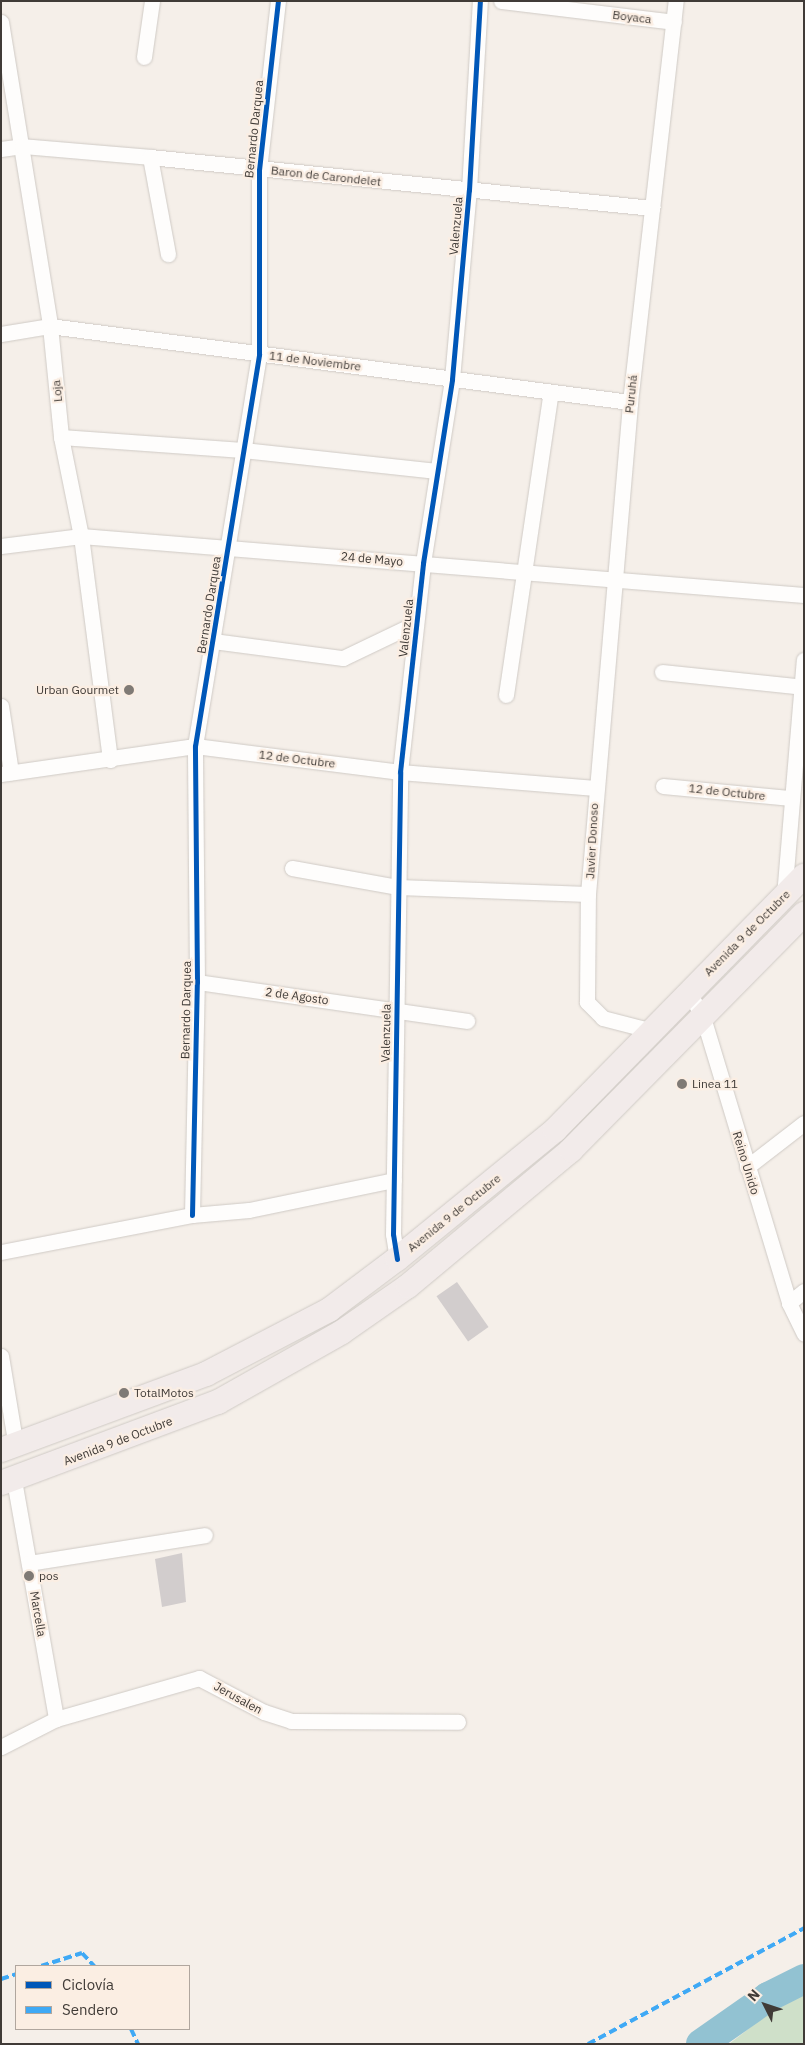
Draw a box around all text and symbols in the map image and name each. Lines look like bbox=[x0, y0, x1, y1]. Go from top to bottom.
street label: Boyaca bbox=[612, 7, 652, 27]
street label: Bernardo Darquea bbox=[242, 79, 266, 179]
street label: Baron de Carondelet bbox=[270, 163, 382, 189]
street label: Valenzuela bbox=[446, 196, 466, 256]
street label: 11 de Noviembre bbox=[268, 348, 362, 374]
street label: Puruhá bbox=[622, 374, 640, 414]
street label: Loja bbox=[49, 379, 65, 403]
street label: 24 de Mayo bbox=[340, 549, 404, 569]
street label: Bernardo Darquea bbox=[194, 555, 224, 655]
street label: Valenzuela bbox=[396, 598, 416, 658]
place label: Urban Gourmet bbox=[36, 683, 119, 697]
marker: Urban Gourmet bbox=[123, 684, 135, 696]
street label: 12 de Octubre bbox=[258, 747, 336, 771]
street label: 12 de Octubre bbox=[688, 781, 766, 803]
street label: Javier Donoso bbox=[583, 803, 601, 879]
street label: Avenida 9 de Octubre bbox=[701, 887, 793, 979]
street label: Bernardo Darquea bbox=[178, 961, 194, 1059]
street label: 2 de Agosto bbox=[264, 984, 330, 1008]
street label: Valenzuela bbox=[378, 1004, 394, 1062]
place label: Linea 11 bbox=[692, 1077, 738, 1091]
marker: Linea 11 bbox=[676, 1078, 688, 1090]
street label: Reino Unido bbox=[730, 1130, 762, 1196]
street label: Avenida 9 de Octubre bbox=[405, 1171, 503, 1255]
place label: TotalMotos bbox=[134, 1386, 194, 1400]
marker: TotalMotos bbox=[118, 1387, 130, 1399]
street label: Avenida 9 de Octubre bbox=[61, 1414, 175, 1468]
place label: pos bbox=[39, 1569, 59, 1583]
marker: pos bbox=[23, 1570, 35, 1582]
street label: Marcella bbox=[27, 1590, 49, 1638]
street label: Jerusalen bbox=[211, 1679, 265, 1717]
legend bbox=[15, 1965, 190, 2030]
text: Ciclovía bbox=[62, 1975, 114, 1994]
north arrow bbox=[740, 1980, 790, 2030]
text: N bbox=[744, 1985, 764, 2005]
text: Sendero bbox=[62, 2000, 118, 2019]

